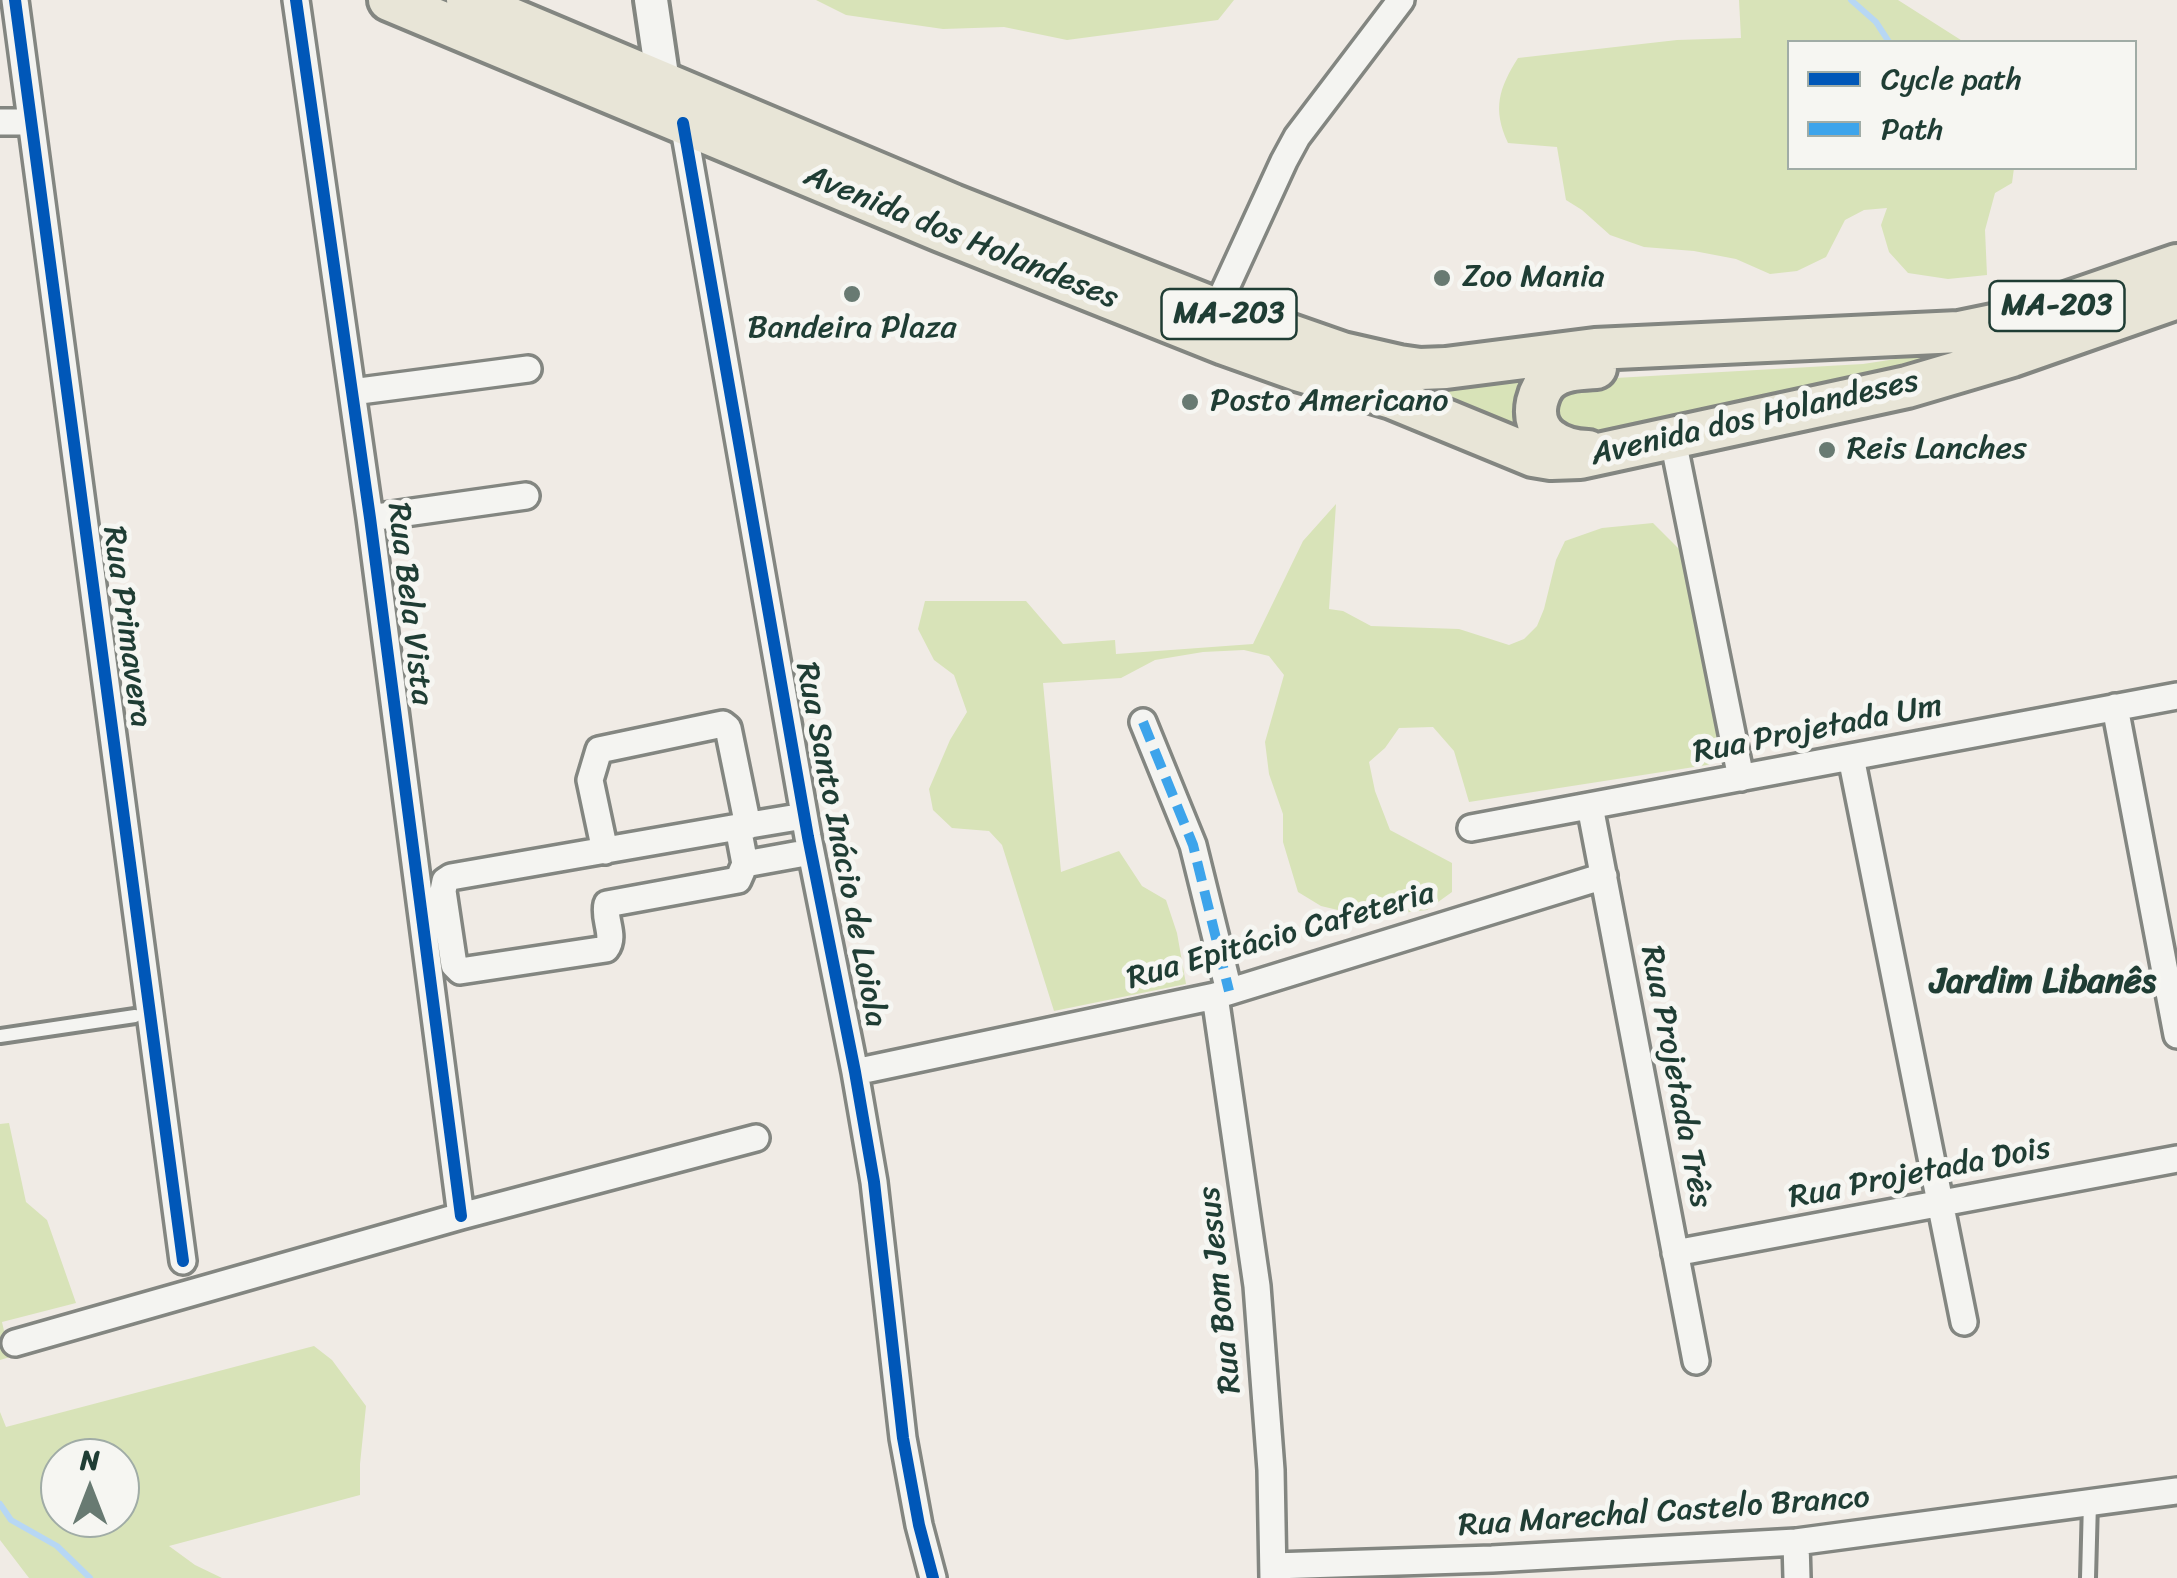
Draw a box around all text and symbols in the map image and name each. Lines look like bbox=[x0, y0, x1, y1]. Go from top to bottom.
legend bbox=[1787, 40, 2137, 170]
text: Cycle path bbox=[1881, 52, 2022, 106]
text: Path bbox=[1881, 102, 1943, 156]
street label: Avenida dos Holandeses bbox=[798, 157, 1124, 319]
place label: Zoo Mania bbox=[1462, 259, 1605, 297]
marker: Zoo Mania bbox=[1431, 267, 1453, 289]
road number: MA-203 bbox=[1990, 281, 2124, 331]
marker: Bandeira Plaza bbox=[841, 283, 863, 305]
road number: MA-203 bbox=[1162, 289, 1296, 339]
place label: Bandeira Plaza bbox=[747, 310, 957, 348]
street label: Avenida dos Holandeses bbox=[1587, 363, 1923, 475]
place label: Posto Americano bbox=[1210, 383, 1448, 421]
marker: Posto Americano bbox=[1179, 391, 1201, 413]
place label: Reis Lanches bbox=[1847, 431, 2027, 469]
marker: Reis Lanches bbox=[1816, 439, 1838, 461]
street label: Rua Bela Vista bbox=[378, 501, 440, 707]
street label: Rua Primavera bbox=[93, 524, 159, 730]
street label: Rua Santo Inácio de Loiola bbox=[786, 659, 894, 1031]
street label: Rua Projetada Um bbox=[1690, 687, 1946, 773]
street label: Rua Epitácio Cafeteria bbox=[1123, 875, 1439, 999]
street label: Rua Projetada Três bbox=[1631, 943, 1719, 1211]
district label: Jardim Libanês bbox=[1930, 962, 2156, 1004]
street label: Rua Projetada Dois bbox=[1786, 1130, 2054, 1218]
street label: Rua Bom Jesus bbox=[1191, 1184, 1251, 1396]
text: N bbox=[80, 1435, 100, 1484]
north arrow bbox=[40, 1438, 140, 1538]
street label: Rua Marechal Castelo Branco bbox=[1457, 1479, 1871, 1547]

